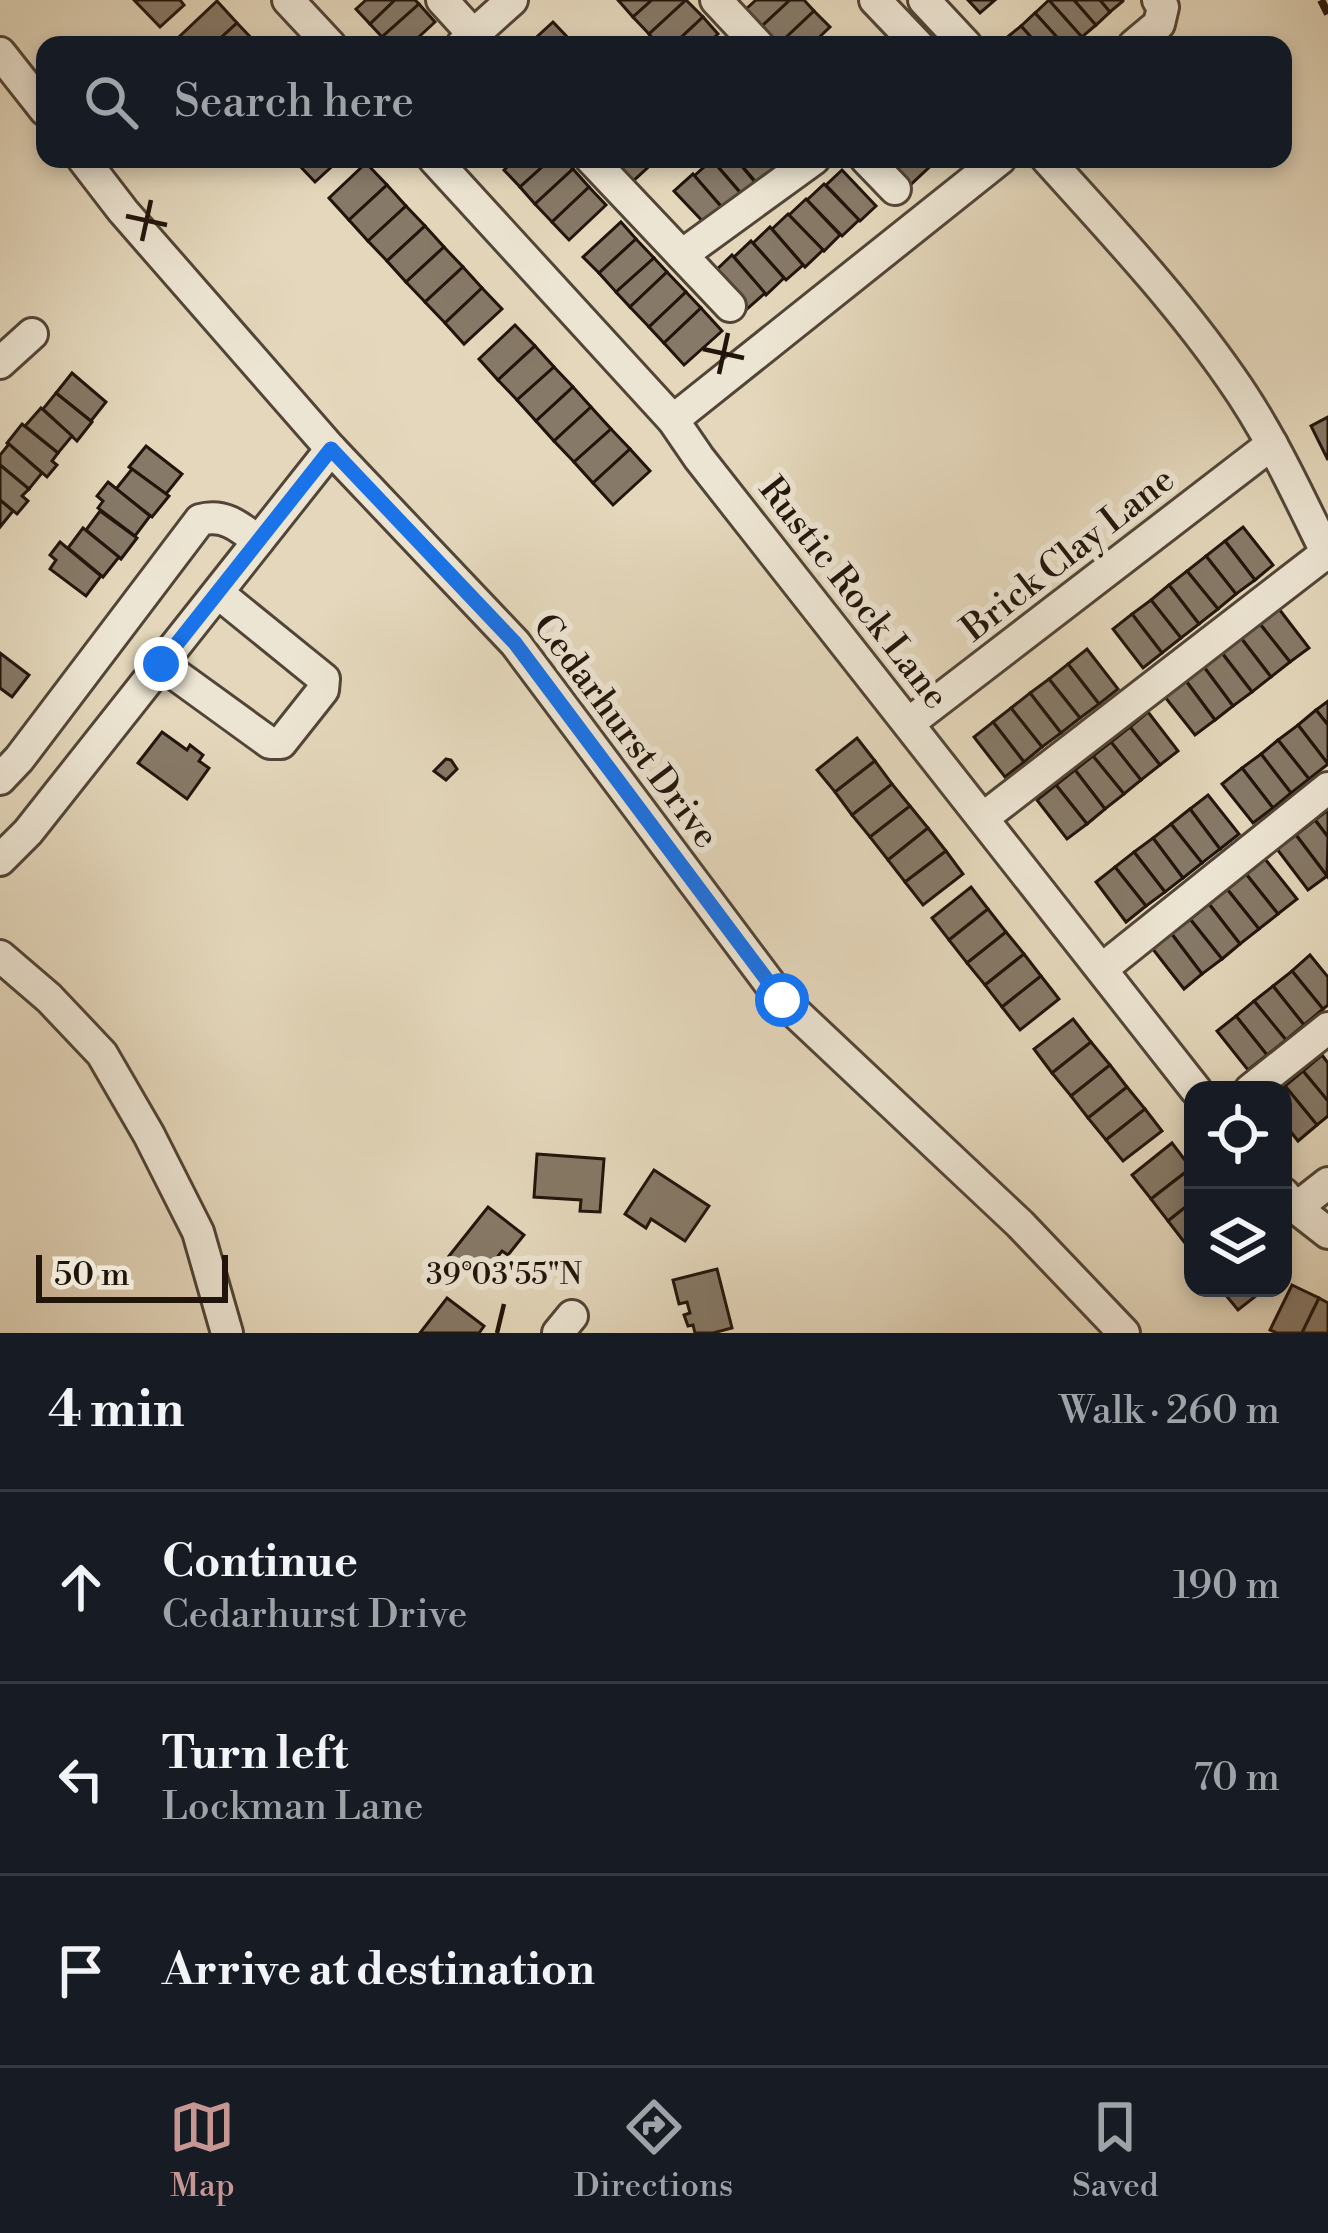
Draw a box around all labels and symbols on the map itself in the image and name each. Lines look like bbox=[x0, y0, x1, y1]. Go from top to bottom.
street label: Brick Clay Lane bbox=[952, 458, 1184, 653]
street label: Rustic Rock Lane bbox=[748, 468, 958, 719]
street label: Cedarhurst Drive bbox=[522, 605, 728, 858]
route end bbox=[134, 637, 188, 691]
route start bbox=[755, 973, 809, 1027]
scale bar bbox=[36, 1249, 228, 1302]
text: 39°03'55"N bbox=[426, 1256, 582, 1294]

